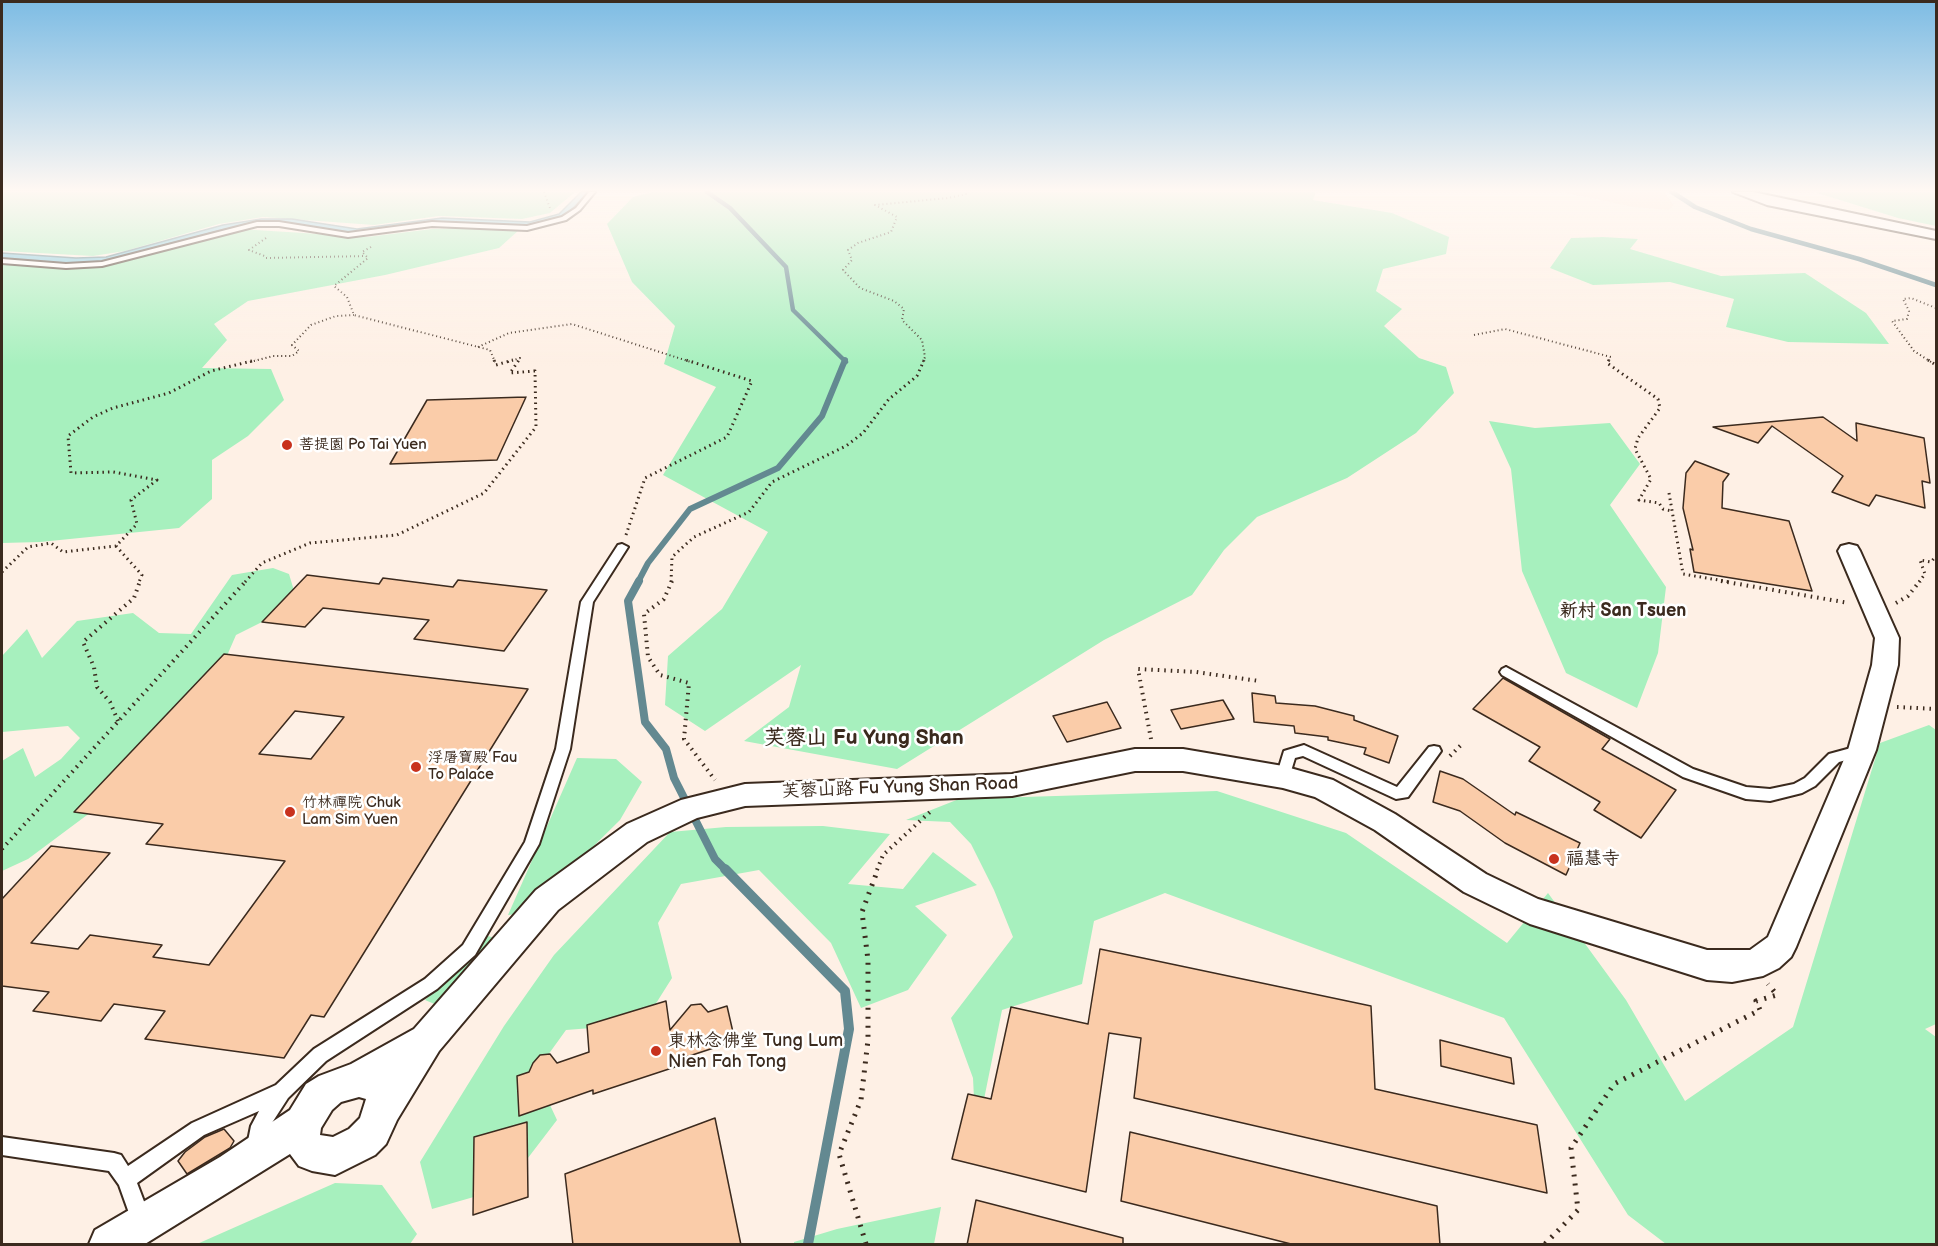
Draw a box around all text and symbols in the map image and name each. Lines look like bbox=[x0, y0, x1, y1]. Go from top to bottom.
place label: 菩提園 Po Tai Yuen bbox=[299, 436, 427, 454]
marker: 菩提園 Po Tai Yuen bbox=[280, 438, 294, 452]
district label: 新村 San Tsuen bbox=[1560, 600, 1686, 622]
district label: 芙蓉山 Fu Yung Shan bbox=[764, 726, 964, 752]
place label: 浮屠寶殿 Fau To Palace bbox=[428, 749, 517, 784]
marker: 浮屠寶殿 Fau To Palace bbox=[409, 760, 423, 774]
street label: 芙蓉山路 Fu Yung Shan Road bbox=[781, 773, 1019, 803]
place label: 竹林禪院 Chuk Lam Sim Yuen bbox=[302, 794, 401, 829]
marker: 竹林禪院 Chuk Lam Sim Yuen bbox=[283, 805, 297, 819]
place label: 福慧寺 bbox=[1566, 848, 1620, 870]
marker: 福慧寺 bbox=[1547, 852, 1561, 866]
place label: 東林念佛堂 Tung Lum Nien Fah Tong bbox=[668, 1030, 843, 1072]
marker: 東林念佛堂 Tung Lum Nien Fah Tong bbox=[649, 1044, 663, 1058]

